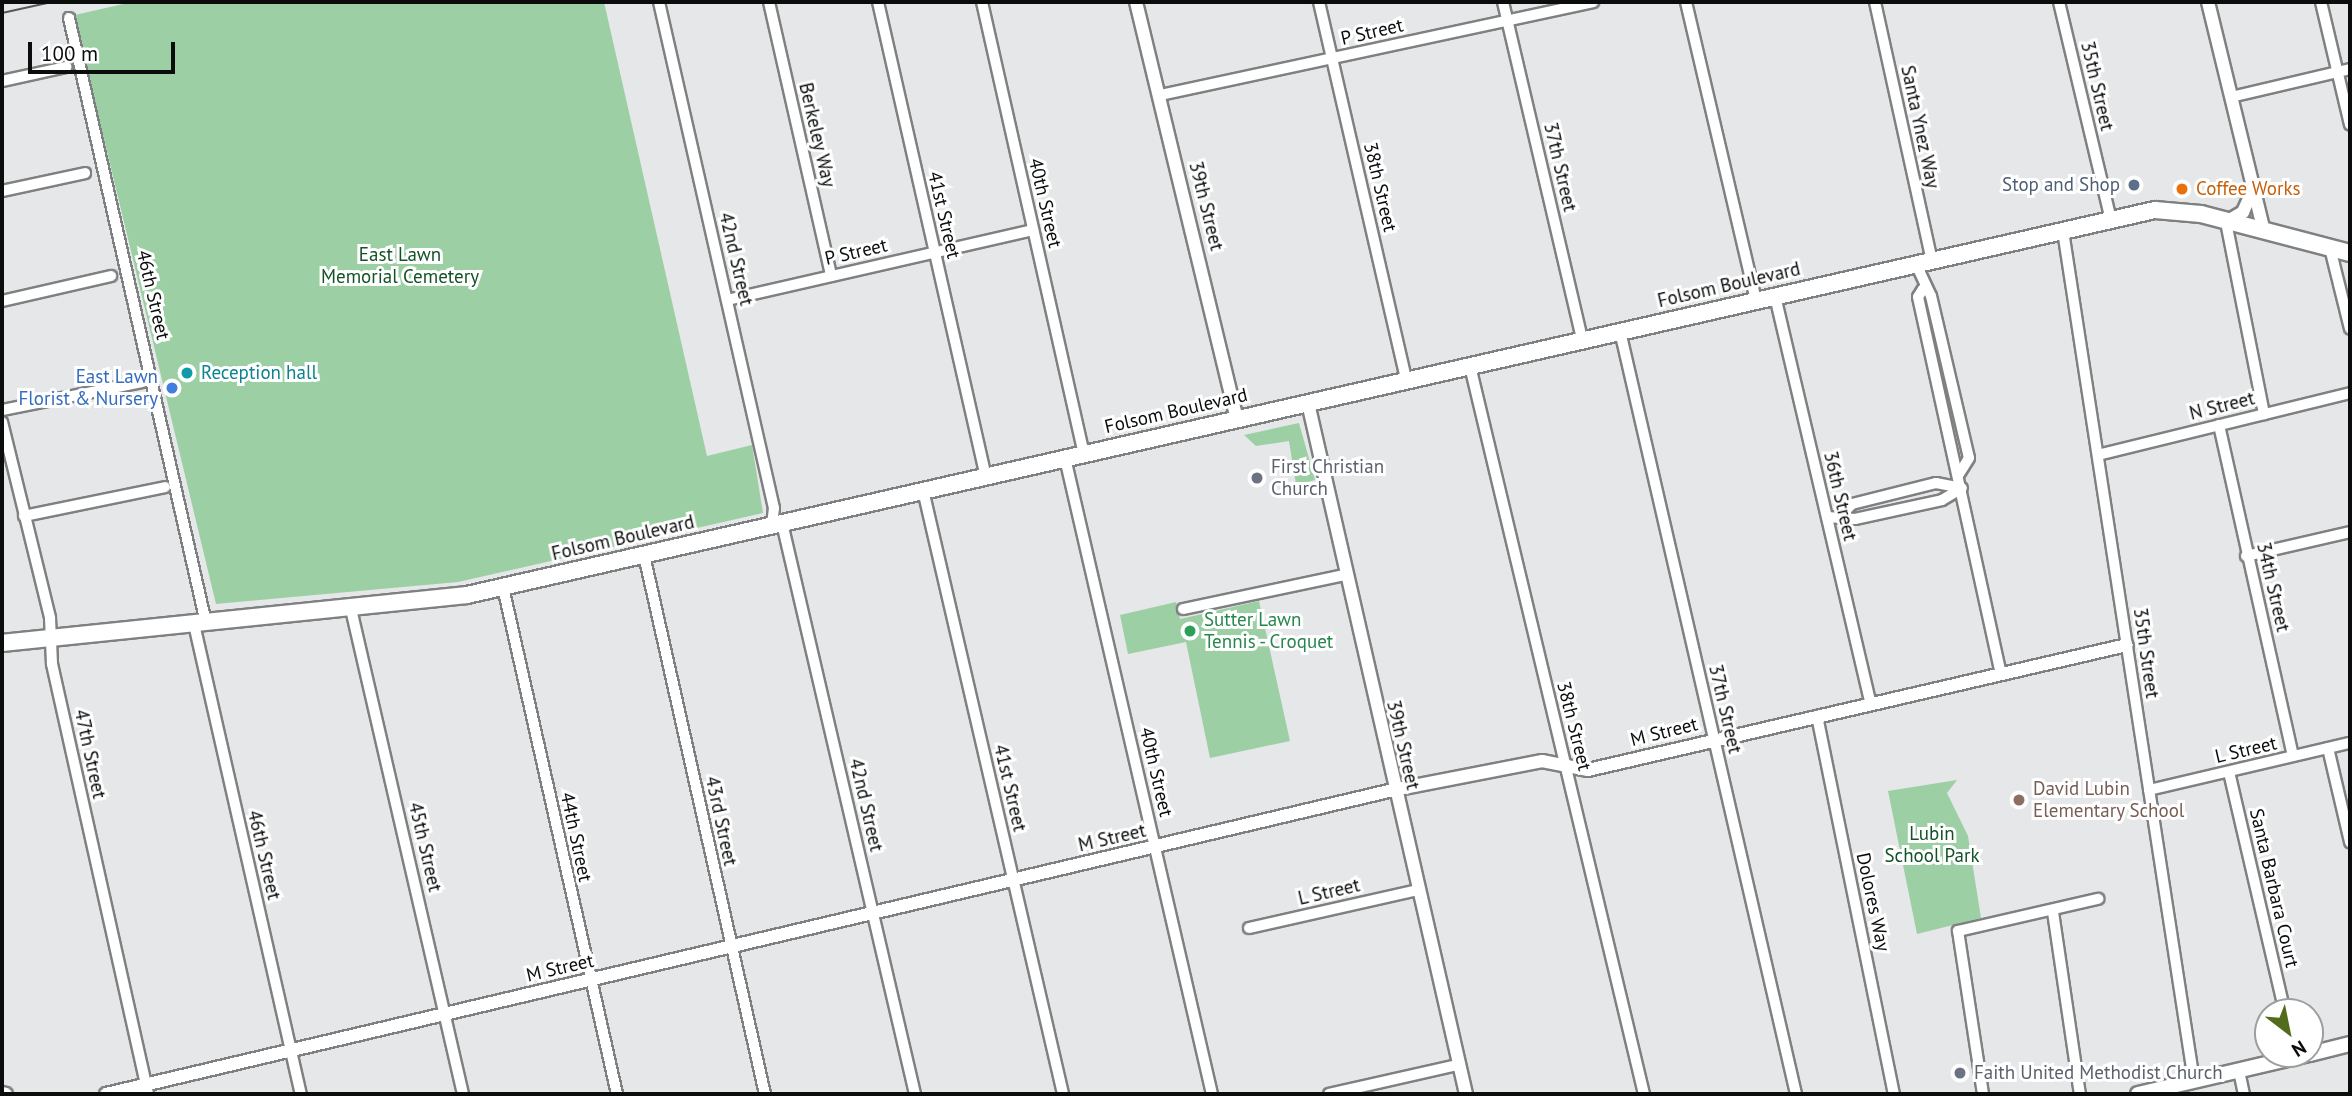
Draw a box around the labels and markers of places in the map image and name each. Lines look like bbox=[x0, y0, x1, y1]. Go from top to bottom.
place label: Stop and Shop bbox=[2002, 174, 2120, 196]
marker: Stop and Shop bbox=[2126, 177, 2142, 193]
place label: Coffee Works bbox=[2196, 178, 2301, 200]
marker: Coffee Works bbox=[2174, 181, 2190, 197]
place label: Reception hall bbox=[201, 362, 317, 384]
marker: Reception hall bbox=[179, 365, 195, 381]
place label: East Lawn Florist & Nursery bbox=[18, 366, 158, 410]
marker: East Lawn Florist & Nursery bbox=[164, 380, 180, 396]
place label: First Christian Church bbox=[1271, 456, 1384, 500]
marker: First Christian Church bbox=[1249, 470, 1265, 486]
place label: Sutter Lawn Tennis - Croquet bbox=[1204, 609, 1336, 653]
marker: Sutter Lawn Tennis - Croquet bbox=[1182, 623, 1198, 639]
place label: David Lubin Elementary School bbox=[2033, 778, 2185, 822]
marker: David Lubin Elementary School bbox=[2011, 792, 2027, 808]
place label: Faith United Methodist Church bbox=[1974, 1062, 2223, 1084]
marker: Faith United Methodist Church bbox=[1952, 1065, 1968, 1081]

